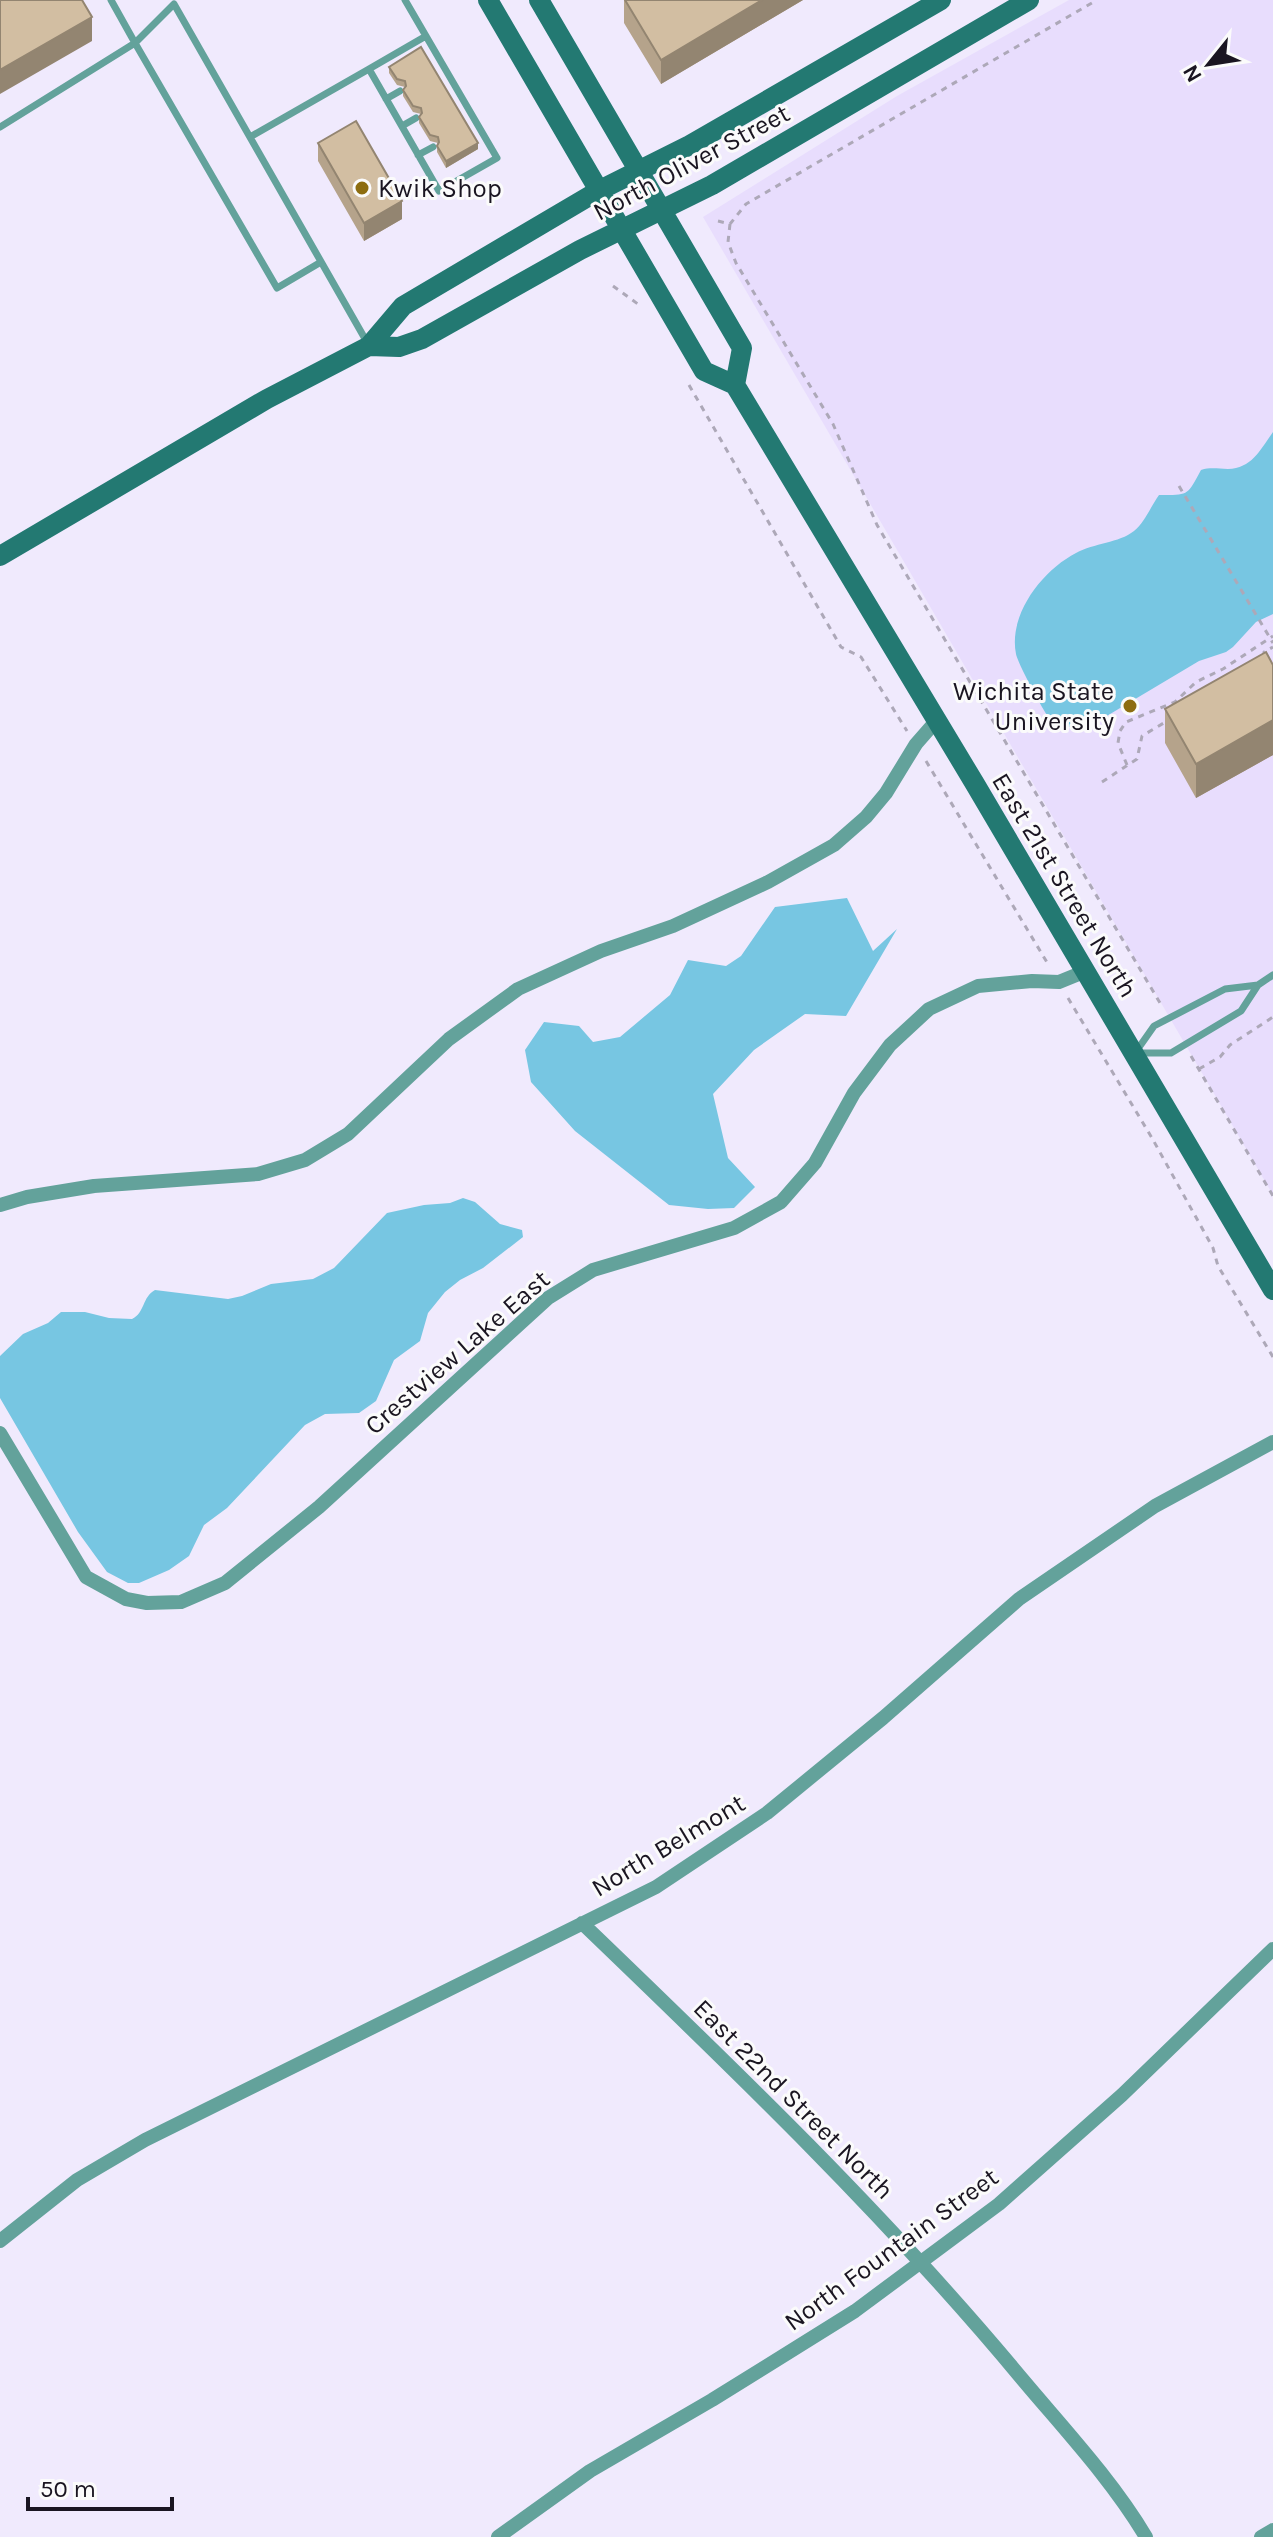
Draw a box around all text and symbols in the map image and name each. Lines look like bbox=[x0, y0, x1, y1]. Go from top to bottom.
north arrow bbox=[1169, 24, 1249, 104]
text: N bbox=[1177, 60, 1208, 87]
street label: North Oliver Street bbox=[588, 97, 795, 227]
place label: Kwik Shop bbox=[378, 173, 502, 204]
marker: Kwik Shop bbox=[353, 179, 371, 197]
place label: Wichita State University bbox=[953, 676, 1114, 737]
marker: Wichita State University bbox=[1121, 697, 1139, 715]
street label: East 21st Street North bbox=[985, 767, 1144, 1003]
street label: Crestview Lake East bbox=[359, 1264, 556, 1441]
street label: North Belmont bbox=[586, 1787, 751, 1903]
street label: East 22nd Street North bbox=[687, 1993, 900, 2206]
street label: North Fountain Street bbox=[778, 2161, 1004, 2337]
scale bar bbox=[28, 2461, 172, 2511]
text: 50 m bbox=[40, 2475, 96, 2503]

